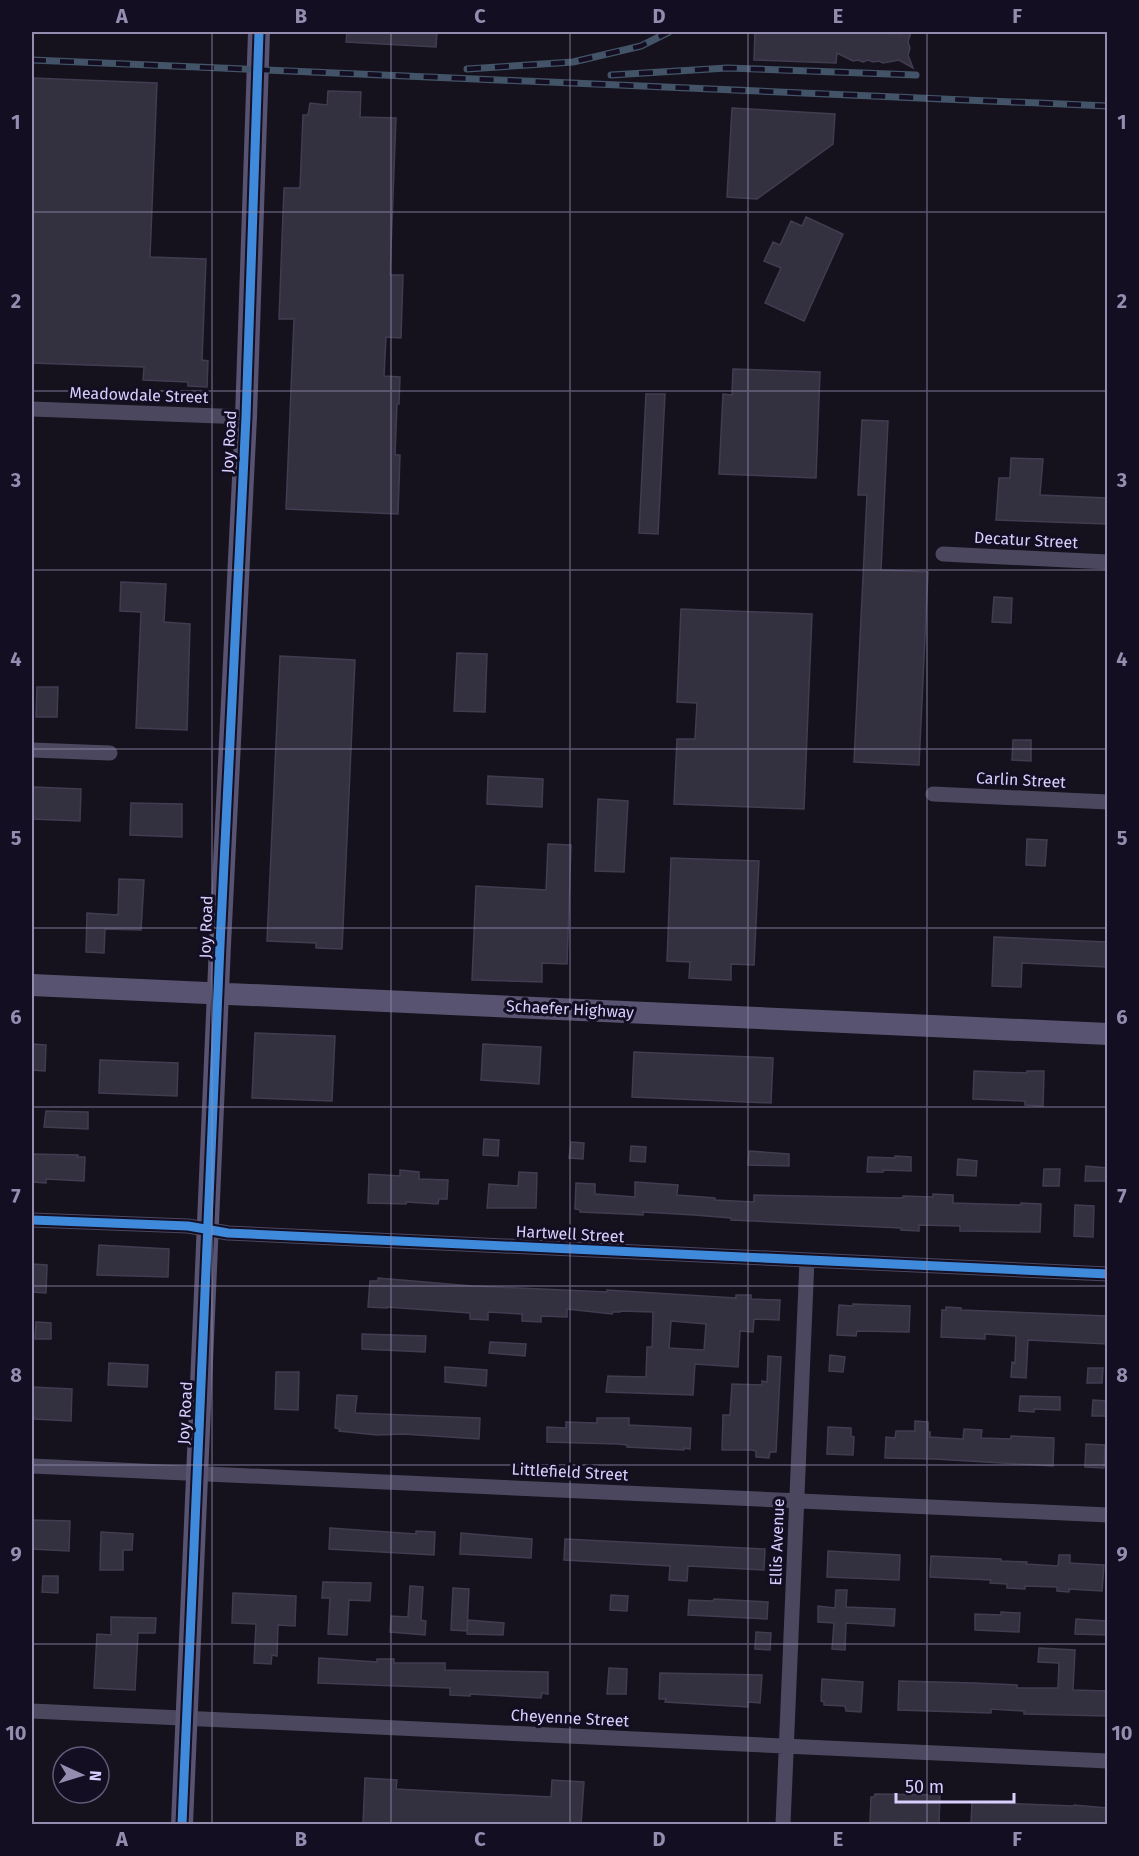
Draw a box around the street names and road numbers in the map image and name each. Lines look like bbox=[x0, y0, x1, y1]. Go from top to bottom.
street label: Meadowdale Street bbox=[69, 383, 209, 407]
street label: Joy Road bbox=[218, 410, 240, 474]
street label: Decatur Street bbox=[974, 528, 1079, 552]
street label: Carlin Street bbox=[976, 768, 1067, 792]
street label: Joy Road bbox=[195, 895, 217, 959]
street label: Schaefer Highway bbox=[505, 996, 635, 1022]
street label: Hartwell Street bbox=[515, 1222, 625, 1246]
street label: Joy Road bbox=[174, 1381, 196, 1445]
street label: Littlefield Street bbox=[511, 1459, 629, 1485]
street label: Ellis Avenue bbox=[766, 1498, 788, 1586]
street label: Cheyenne Street bbox=[510, 1705, 630, 1731]

